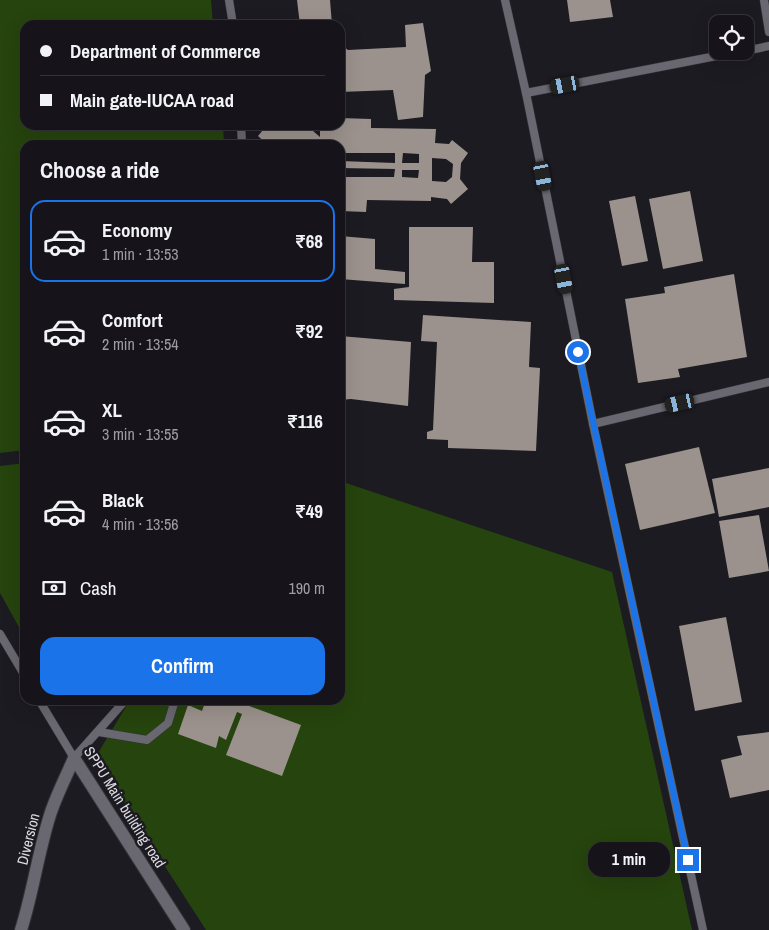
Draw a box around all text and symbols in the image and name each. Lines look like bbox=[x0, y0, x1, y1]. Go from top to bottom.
map controls bbox=[709, 15, 754, 60]
button: locate bbox=[709, 15, 754, 60]
text: Department of Commerce bbox=[70, 38, 260, 64]
car bbox=[548, 75, 581, 95]
text: Main gate-IUCAA road bbox=[70, 87, 234, 113]
text: Choose a ride bbox=[40, 155, 159, 185]
car bbox=[532, 160, 553, 192]
text: Economy bbox=[102, 217, 172, 243]
icon: car bbox=[42, 219, 87, 264]
text: ₹68 bbox=[295, 228, 323, 254]
text: 1 min · 13:53 bbox=[102, 243, 179, 265]
car bbox=[553, 263, 574, 295]
text: Comfort bbox=[102, 307, 163, 333]
icon: car bbox=[42, 309, 87, 354]
text: ₹92 bbox=[295, 318, 323, 344]
text: 2 min · 13:54 bbox=[102, 333, 179, 355]
route start bbox=[567, 341, 589, 363]
car bbox=[663, 392, 696, 414]
text: XL bbox=[102, 397, 122, 423]
icon: car bbox=[42, 399, 87, 444]
text: ₹116 bbox=[287, 408, 323, 434]
text: 3 min · 13:55 bbox=[102, 423, 179, 445]
text: Black bbox=[102, 487, 144, 513]
icon: car bbox=[42, 489, 87, 534]
text: ₹49 bbox=[295, 498, 323, 524]
text: 4 min · 13:56 bbox=[102, 513, 179, 535]
icon: cash bbox=[40, 574, 68, 602]
text: Cash bbox=[80, 575, 116, 601]
text: 190 m bbox=[289, 577, 325, 599]
button: Confirm bbox=[40, 637, 325, 695]
street label: SPPU Main building road bbox=[79, 742, 171, 872]
street label: Diversion bbox=[11, 811, 45, 867]
callout: 1 min bbox=[588, 842, 670, 878]
text: 1 min bbox=[612, 848, 646, 870]
route end bbox=[677, 849, 699, 871]

